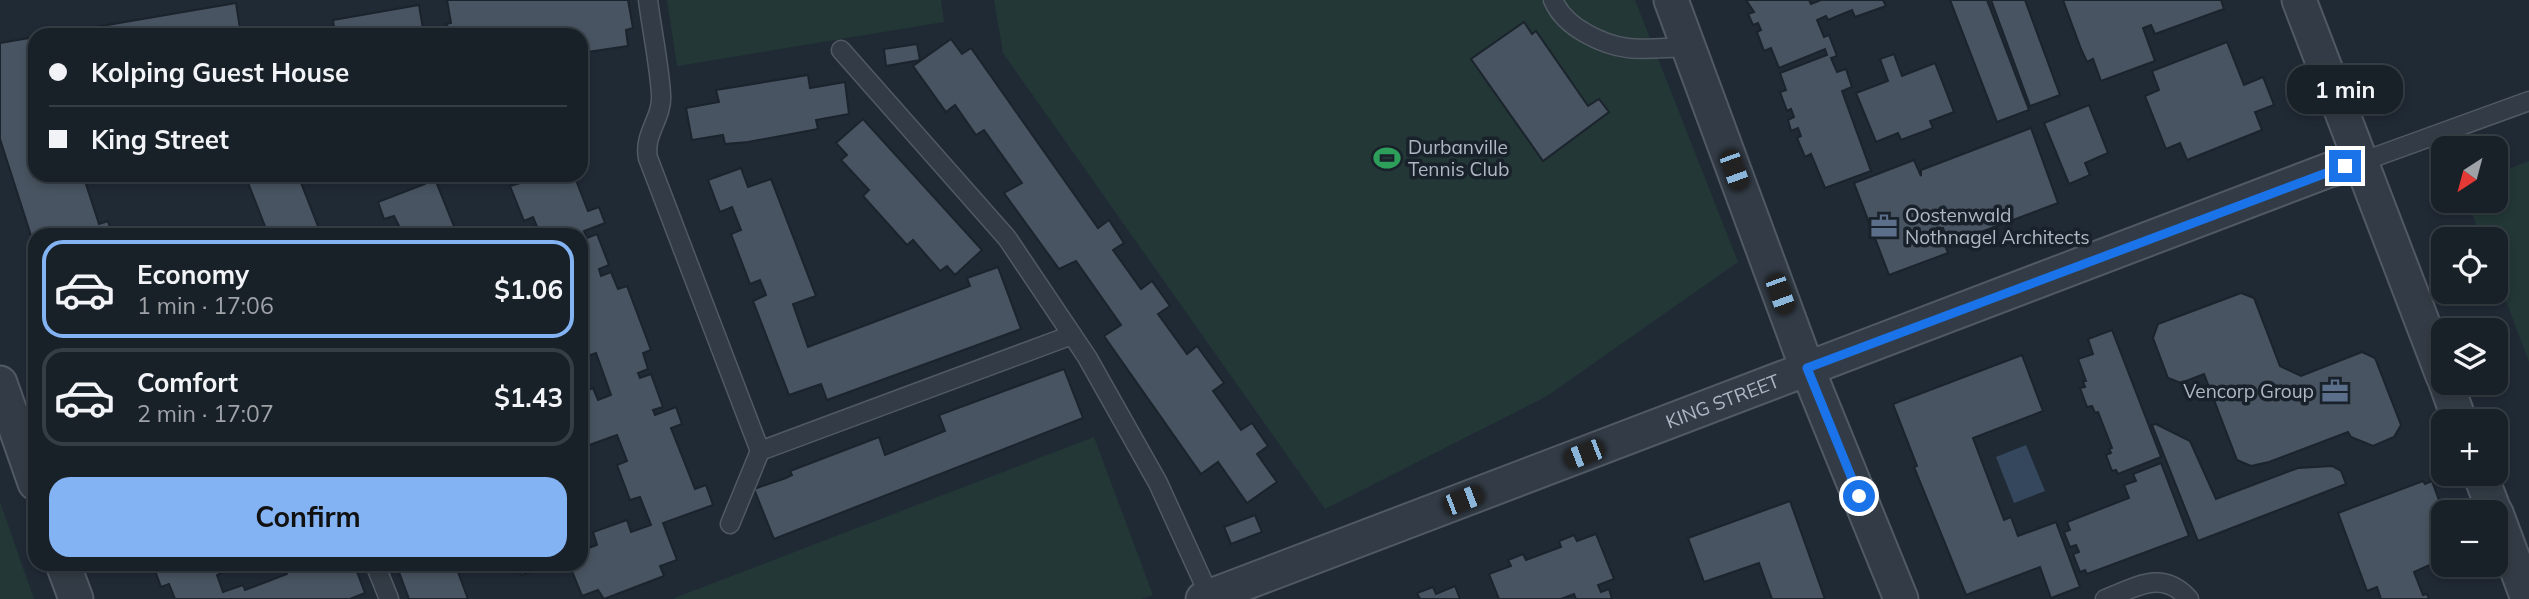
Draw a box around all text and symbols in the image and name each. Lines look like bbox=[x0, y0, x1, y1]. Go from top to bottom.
text: Kolping Guest House bbox=[91, 56, 349, 89]
callout: 1 min bbox=[2287, 64, 2403, 114]
text: 1 min bbox=[2315, 75, 2375, 104]
text: King Street bbox=[91, 123, 229, 156]
place label: Durbanville Tennis Club bbox=[1408, 135, 1509, 181]
north arrow bbox=[2431, 136, 2508, 214]
map controls bbox=[2431, 136, 2508, 577]
sports icon: Durbanville Tennis Club bbox=[1372, 143, 1402, 173]
car bbox=[1717, 147, 1752, 193]
route end bbox=[2329, 150, 2361, 182]
place label: Oostenwald Nothnagel Architects bbox=[1905, 203, 2090, 249]
office icon: Oostenwald Nothnagel Architects bbox=[1869, 211, 1899, 241]
button: locate bbox=[2431, 227, 2508, 304]
icon: car bbox=[53, 258, 116, 321]
text: Economy bbox=[137, 258, 249, 291]
car bbox=[1763, 271, 1798, 317]
text: $1.06 bbox=[494, 273, 563, 306]
text: 1 min · 17:06 bbox=[137, 291, 274, 320]
button: layers bbox=[2431, 318, 2508, 395]
icon: car bbox=[53, 366, 116, 429]
text: Comfort bbox=[137, 366, 238, 399]
street label: KING STREET bbox=[1662, 368, 1783, 434]
office icon: Vencorp Group bbox=[2320, 376, 2350, 406]
place label: Vencorp Group bbox=[2183, 379, 2314, 403]
text: $1.43 bbox=[494, 381, 563, 414]
text: 2 min · 17:07 bbox=[137, 399, 274, 428]
button: + bbox=[2431, 409, 2508, 486]
car bbox=[1561, 437, 1608, 471]
button: Confirm bbox=[49, 477, 567, 557]
route start bbox=[1843, 480, 1875, 512]
car bbox=[1440, 483, 1487, 517]
button: − bbox=[2431, 500, 2508, 577]

